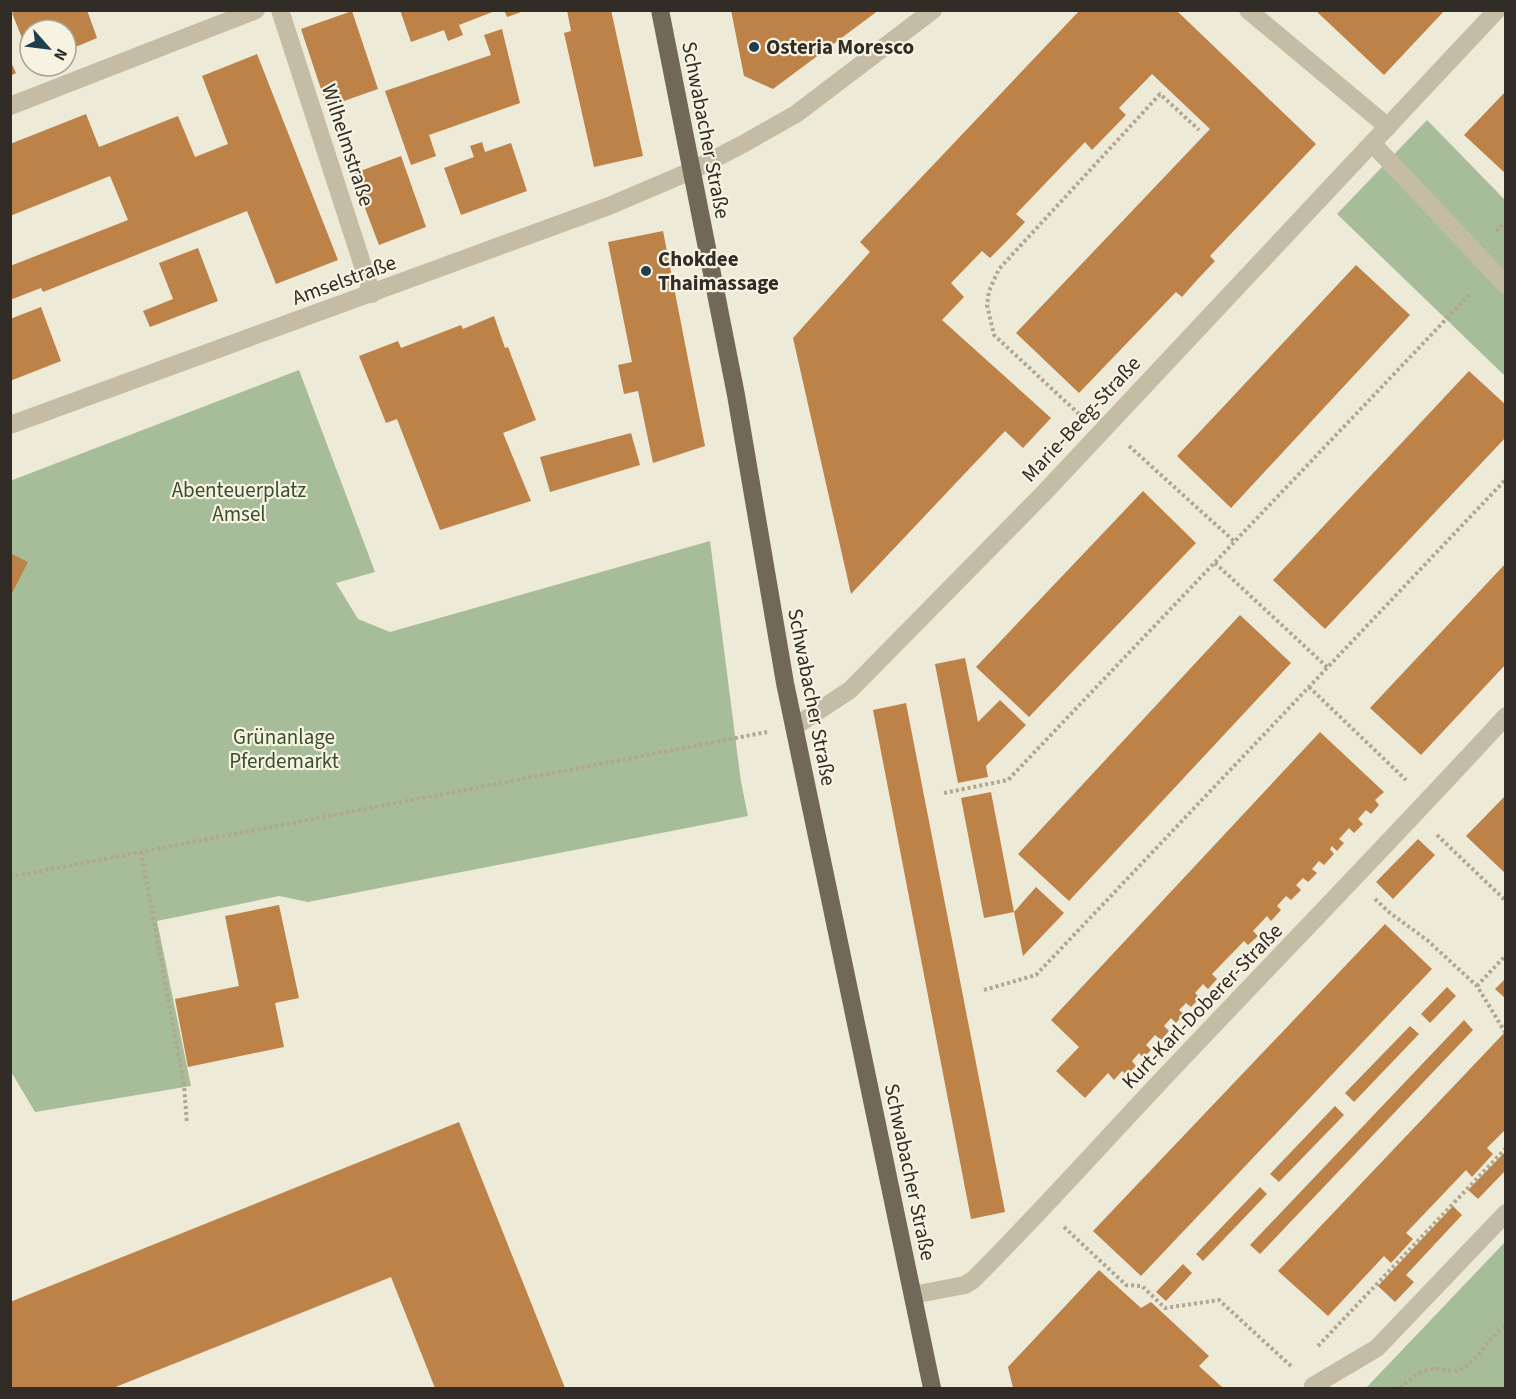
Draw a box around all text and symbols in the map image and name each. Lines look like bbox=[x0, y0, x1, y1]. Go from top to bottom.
north arrow bbox=[18, 18, 78, 78]
place label: Osteria Moresco bbox=[766, 32, 914, 62]
street label: Schwabacher Straße bbox=[674, 39, 738, 221]
marker: Osteria Moresco bbox=[747, 40, 761, 54]
text: N bbox=[48, 45, 73, 64]
street label: Wilhelmstraße bbox=[314, 80, 382, 210]
place label: Chokdee Thaimassage bbox=[658, 244, 779, 298]
street label: Amselstraße bbox=[288, 247, 400, 313]
marker: Chokdee Thaimassage bbox=[639, 264, 653, 278]
street label: Marie-Beeg-Straße bbox=[1014, 349, 1148, 489]
park label: Abenteuerplatz Amsel bbox=[172, 475, 306, 529]
street label: Schwabacher Straße bbox=[780, 606, 844, 788]
park label: Grünanlage Pferdemarkt bbox=[229, 722, 339, 776]
street label: Kurt-Karl-Doberer-Straße bbox=[1115, 916, 1289, 1096]
street label: Schwabacher Straße bbox=[877, 1081, 943, 1263]

